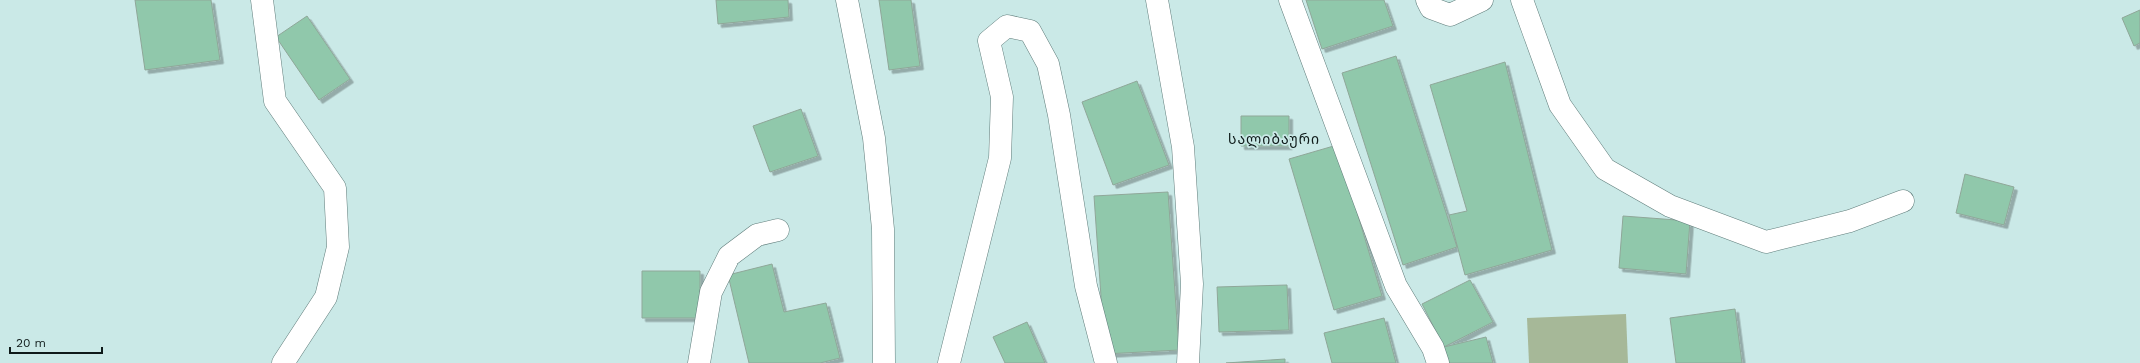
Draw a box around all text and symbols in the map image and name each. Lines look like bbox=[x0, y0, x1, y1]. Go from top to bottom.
district label: სალიბაური bbox=[1228, 131, 1320, 148]
scale bar bbox=[10, 329, 102, 355]
text: 20 m bbox=[16, 336, 46, 350]

